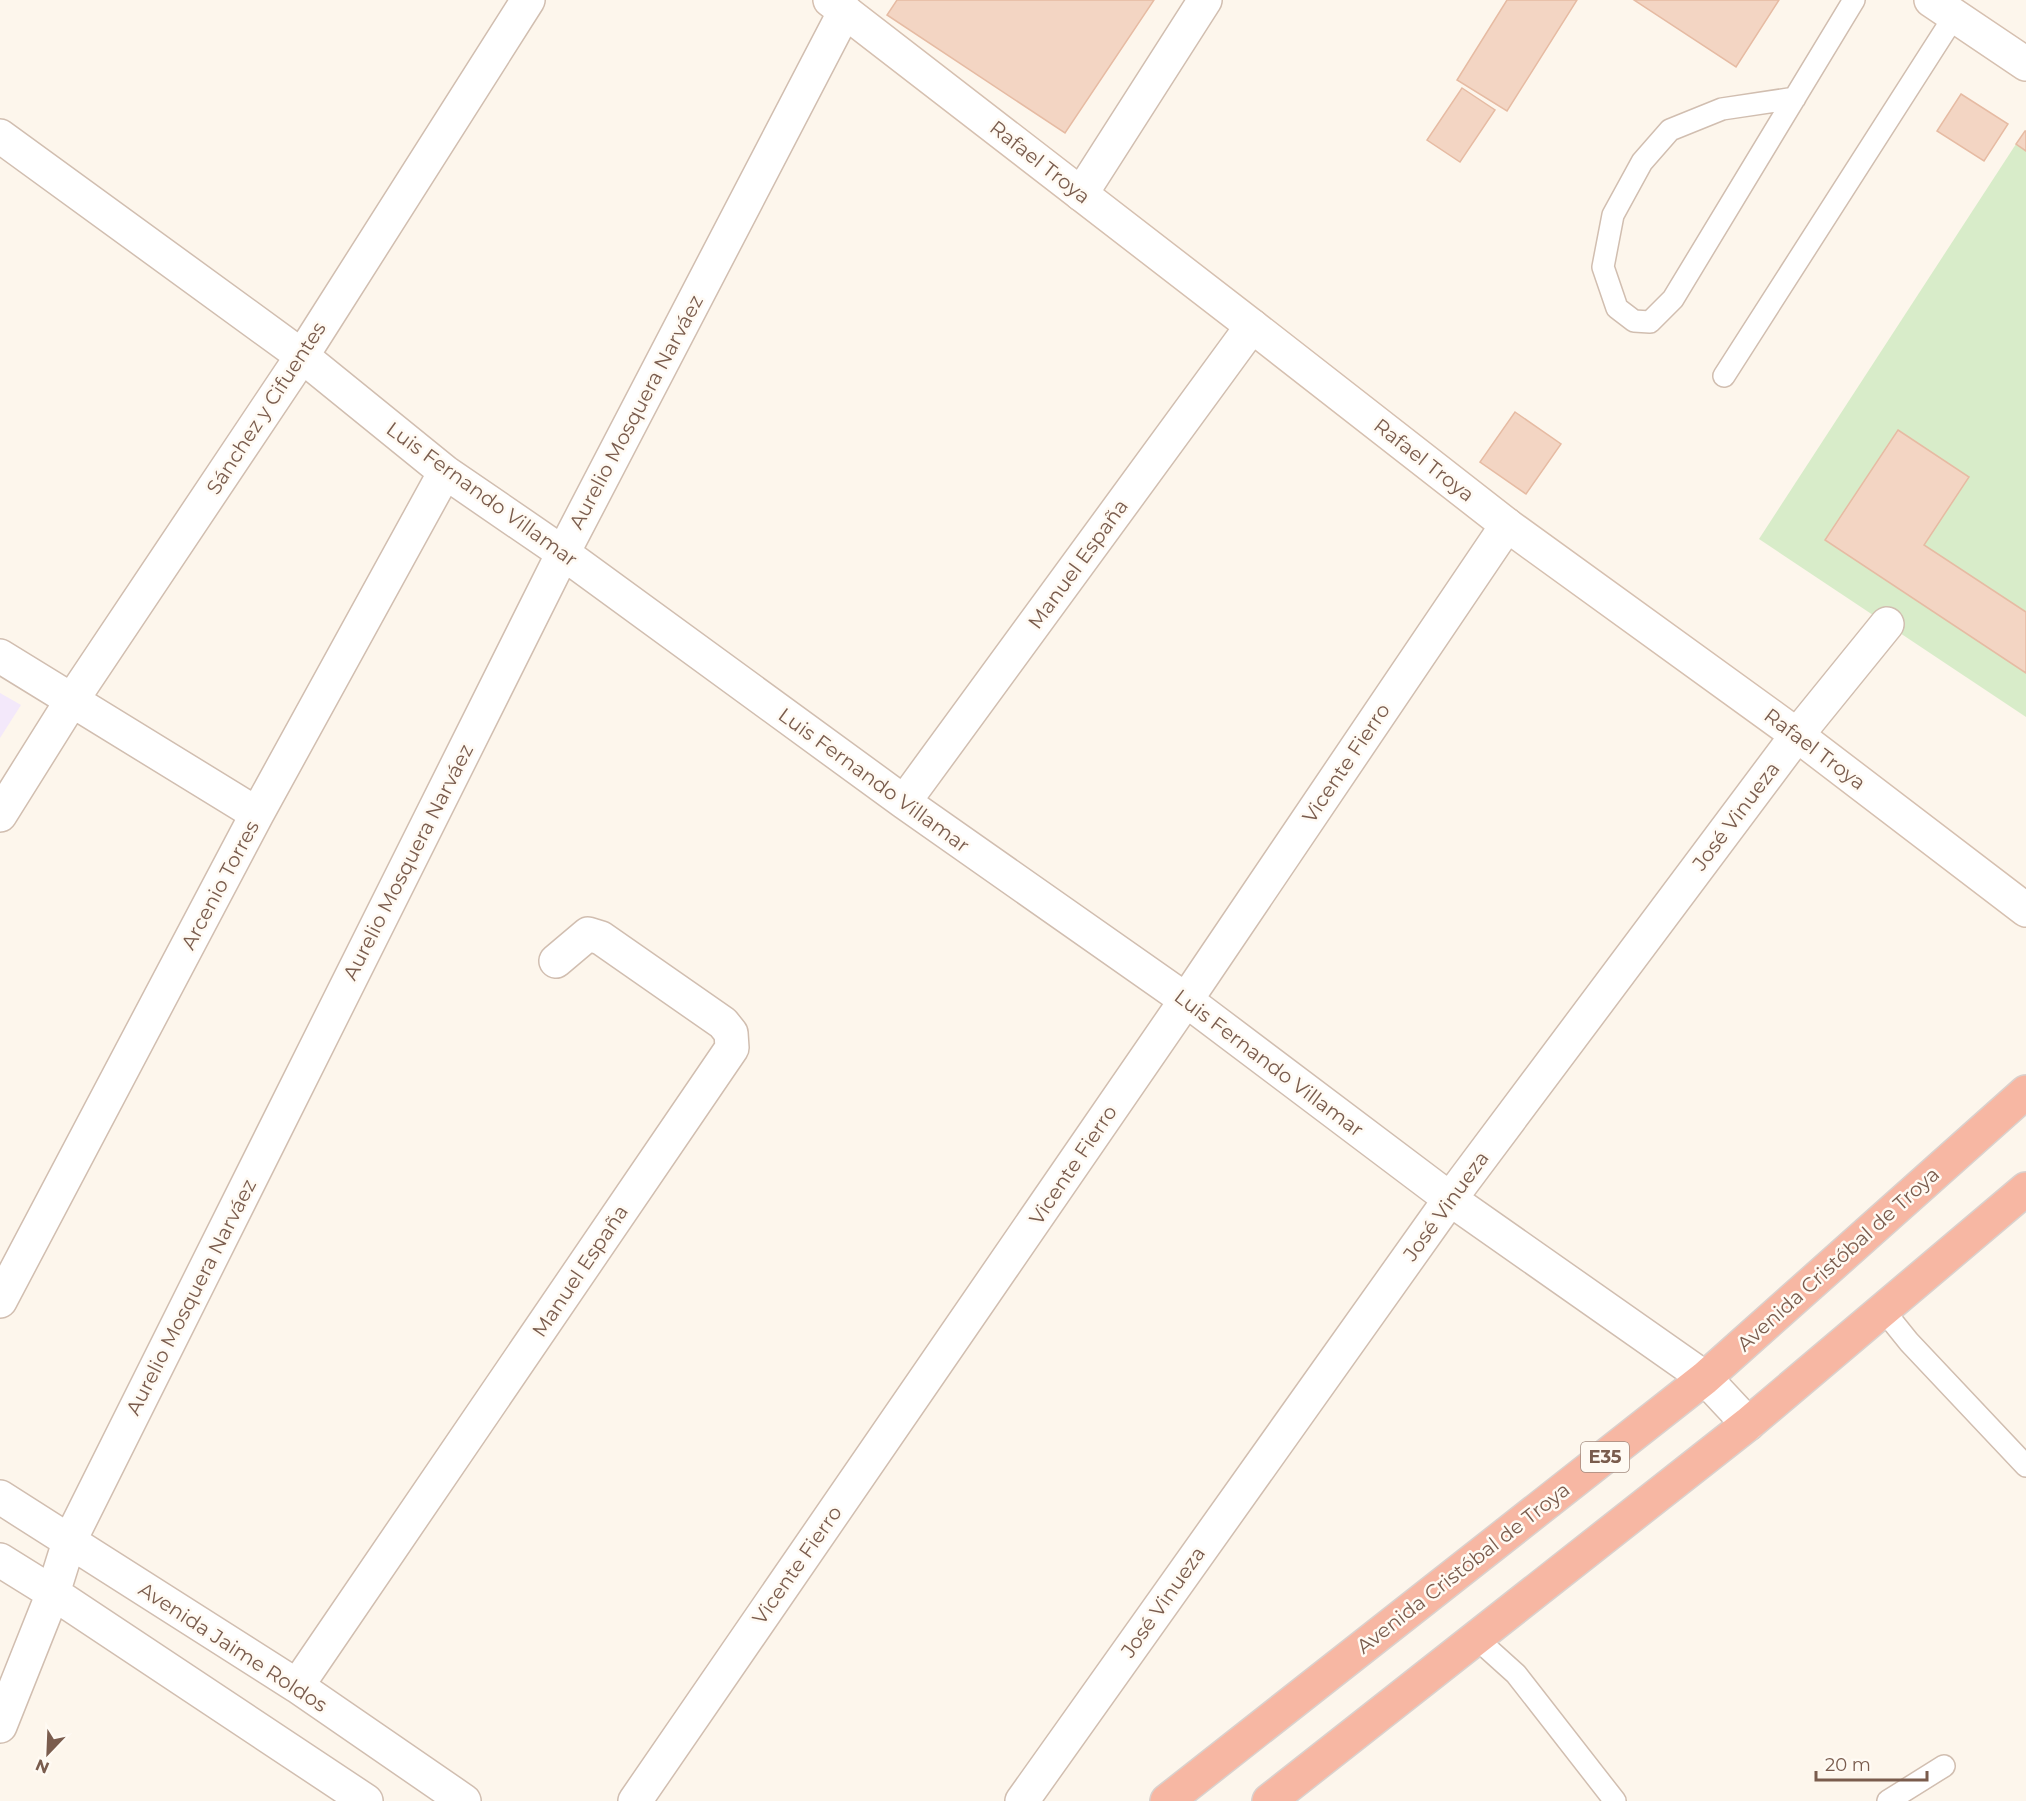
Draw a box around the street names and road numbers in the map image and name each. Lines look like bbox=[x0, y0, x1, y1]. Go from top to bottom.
street label: Rafael Troya bbox=[985, 115, 1095, 209]
street label: Aurelio Mosquera Narváez bbox=[564, 291, 708, 533]
street label: Sánchez y Cifuentes bbox=[201, 317, 331, 499]
street label: Rafael Troya bbox=[1369, 413, 1479, 507]
street label: Luis Fernando Villamar bbox=[382, 417, 582, 571]
street label: Manuel España bbox=[1023, 495, 1133, 633]
street label: Vicente Fierro bbox=[1297, 699, 1395, 827]
street label: Luis Fernando Villamar bbox=[774, 703, 974, 857]
street label: Rafael Troya bbox=[1760, 703, 1870, 795]
street label: Aurelio Mosquera Narváez bbox=[338, 740, 478, 984]
street label: José Vinueza bbox=[1687, 757, 1785, 876]
street label: Arcenio Torres bbox=[176, 816, 264, 953]
street label: Luis Fernando Villamar bbox=[1170, 984, 1368, 1142]
street label: Vicente Fierro bbox=[1024, 1101, 1122, 1229]
street label: José Vinueza bbox=[1398, 1147, 1494, 1266]
street label: Avenida Cristóbal de Troya bbox=[1732, 1162, 1944, 1356]
street label: Aurelio Mosquera Narváez bbox=[121, 1175, 261, 1419]
street label: Manuel España bbox=[527, 1200, 633, 1342]
road number: E35 bbox=[1581, 1442, 1629, 1472]
street label: Avenida Cristóbal de Troya bbox=[1352, 1477, 1574, 1659]
street label: Vicente Fierro bbox=[747, 1501, 847, 1629]
street label: José Vinueza bbox=[1115, 1542, 1210, 1663]
street label: Avenida Jaime Roldos bbox=[134, 1577, 332, 1717]

